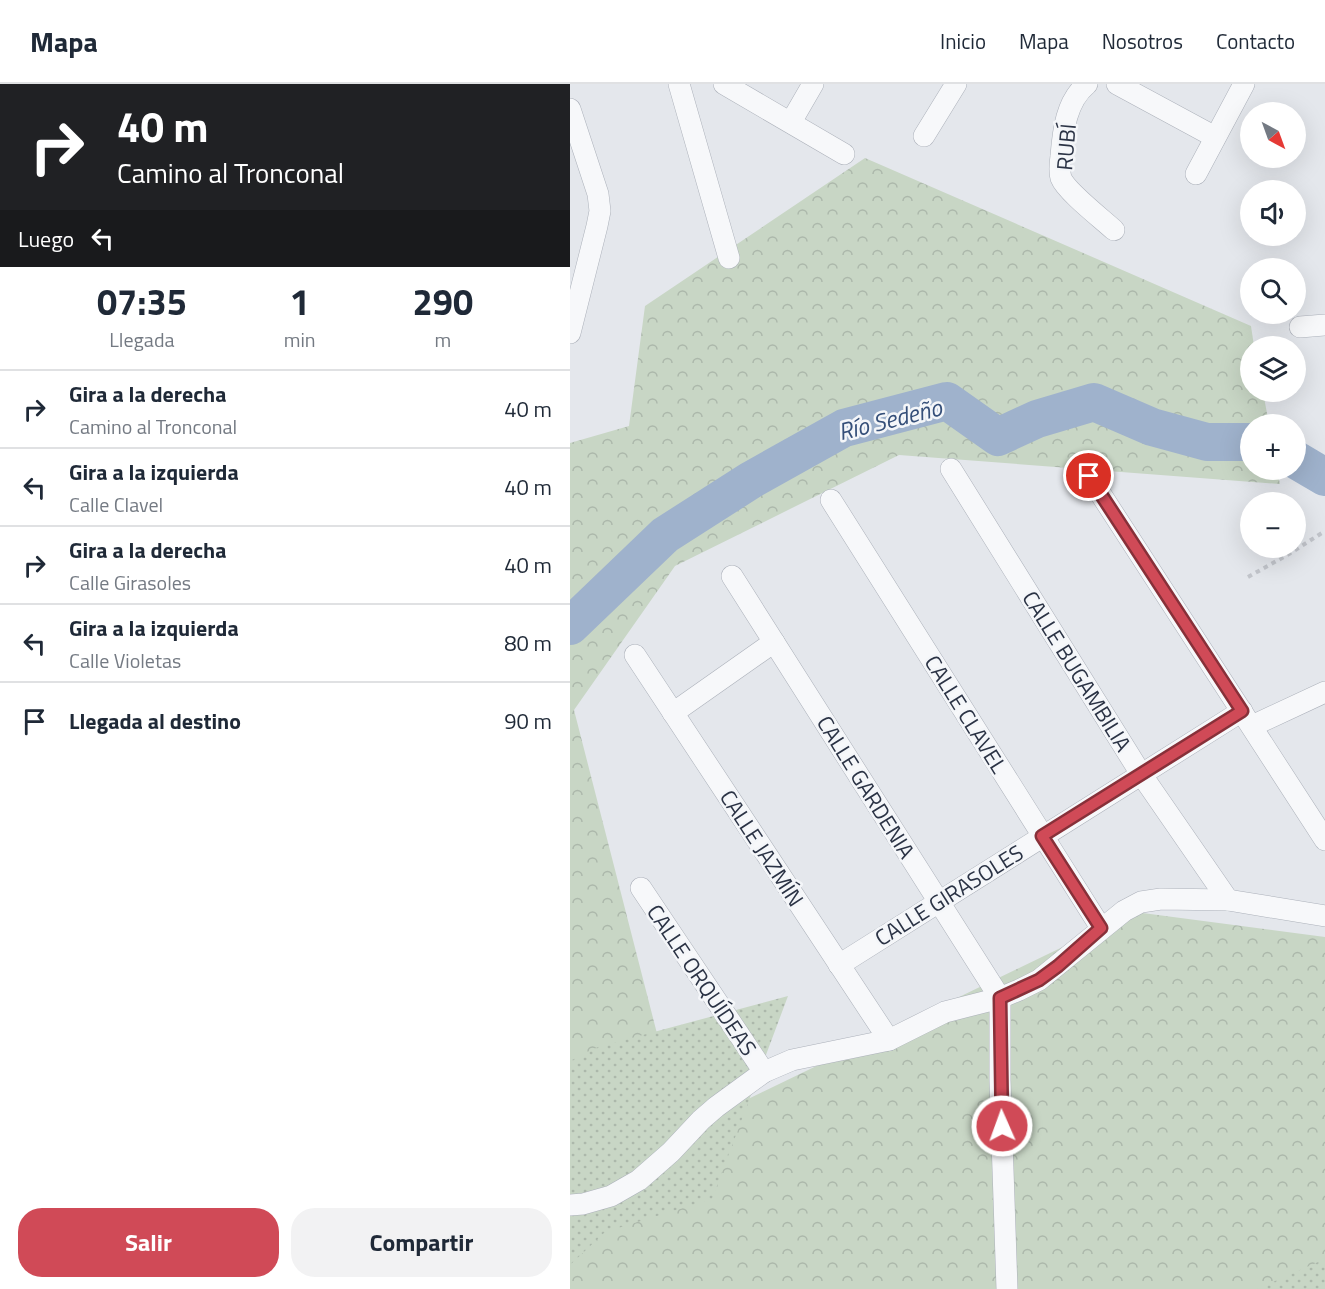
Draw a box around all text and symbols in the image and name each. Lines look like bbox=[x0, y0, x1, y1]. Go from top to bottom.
text: Mapa bbox=[30, 20, 98, 63]
text: Inicio bbox=[940, 25, 986, 57]
text: Mapa bbox=[1019, 25, 1069, 57]
text: Nosotros bbox=[1102, 25, 1183, 57]
text: Contacto bbox=[1216, 25, 1295, 57]
text: 40 m bbox=[117, 94, 209, 158]
north arrow bbox=[1240, 102, 1306, 168]
map controls bbox=[1240, 102, 1306, 558]
icon: right bbox=[18, 108, 96, 186]
street label: RUBÍ bbox=[1047, 122, 1085, 172]
text: Camino al Tronconal bbox=[117, 152, 344, 193]
button: sound bbox=[1240, 180, 1306, 246]
text: Luego bbox=[18, 222, 74, 256]
icon: left bbox=[86, 222, 119, 255]
button: search bbox=[1240, 258, 1306, 324]
text: 07:35 bbox=[97, 274, 187, 329]
text: 1 bbox=[290, 274, 310, 329]
text: 290 bbox=[413, 274, 473, 329]
text: Llegada bbox=[109, 324, 174, 355]
text: min bbox=[284, 324, 316, 355]
text: m bbox=[434, 324, 451, 355]
button: layers bbox=[1240, 336, 1306, 402]
text: Gira a la derecha bbox=[69, 377, 226, 411]
water label: Río Sedeño bbox=[834, 389, 946, 449]
text: 40 m bbox=[504, 392, 552, 426]
icon: right bbox=[18, 393, 51, 426]
text: Camino al Tronconal bbox=[69, 411, 237, 442]
button: + bbox=[1240, 414, 1306, 480]
pin bbox=[1063, 450, 1114, 501]
text: Gira a la izquierda bbox=[69, 455, 239, 489]
icon: arrive bbox=[1072, 459, 1105, 492]
text: 40 m bbox=[504, 470, 552, 504]
icon: left bbox=[18, 471, 51, 504]
text: Calle Clavel bbox=[69, 489, 163, 520]
button: − bbox=[1240, 492, 1306, 558]
text: Gira a la derecha bbox=[69, 533, 226, 567]
text: 40 m bbox=[504, 548, 552, 582]
icon: right bbox=[18, 549, 51, 582]
text: Calle Girasoles bbox=[69, 567, 191, 598]
street label: CALLE BUGAMBILIA bbox=[1014, 584, 1140, 758]
text: Gira a la izquierda bbox=[69, 611, 239, 645]
text: 80 m bbox=[504, 626, 552, 660]
icon: left bbox=[18, 627, 51, 660]
text: Calle Violetas bbox=[69, 645, 181, 676]
street label: CALLE CLAVEL bbox=[916, 648, 1016, 780]
text: Llegada al destino bbox=[69, 704, 241, 738]
text: 90 m bbox=[504, 704, 552, 738]
icon: arrive bbox=[18, 705, 51, 738]
street label: CALLE GARDENIA bbox=[808, 709, 924, 865]
street label: CALLE JAZMÍN bbox=[711, 783, 813, 913]
street label: CALLE GIRASOLES bbox=[868, 836, 1030, 954]
street label: CALLE ORQUÍDEAS bbox=[639, 897, 765, 1063]
position arrow bbox=[970, 1094, 1034, 1158]
button: Salir bbox=[18, 1208, 279, 1277]
button: Compartir bbox=[291, 1208, 552, 1277]

